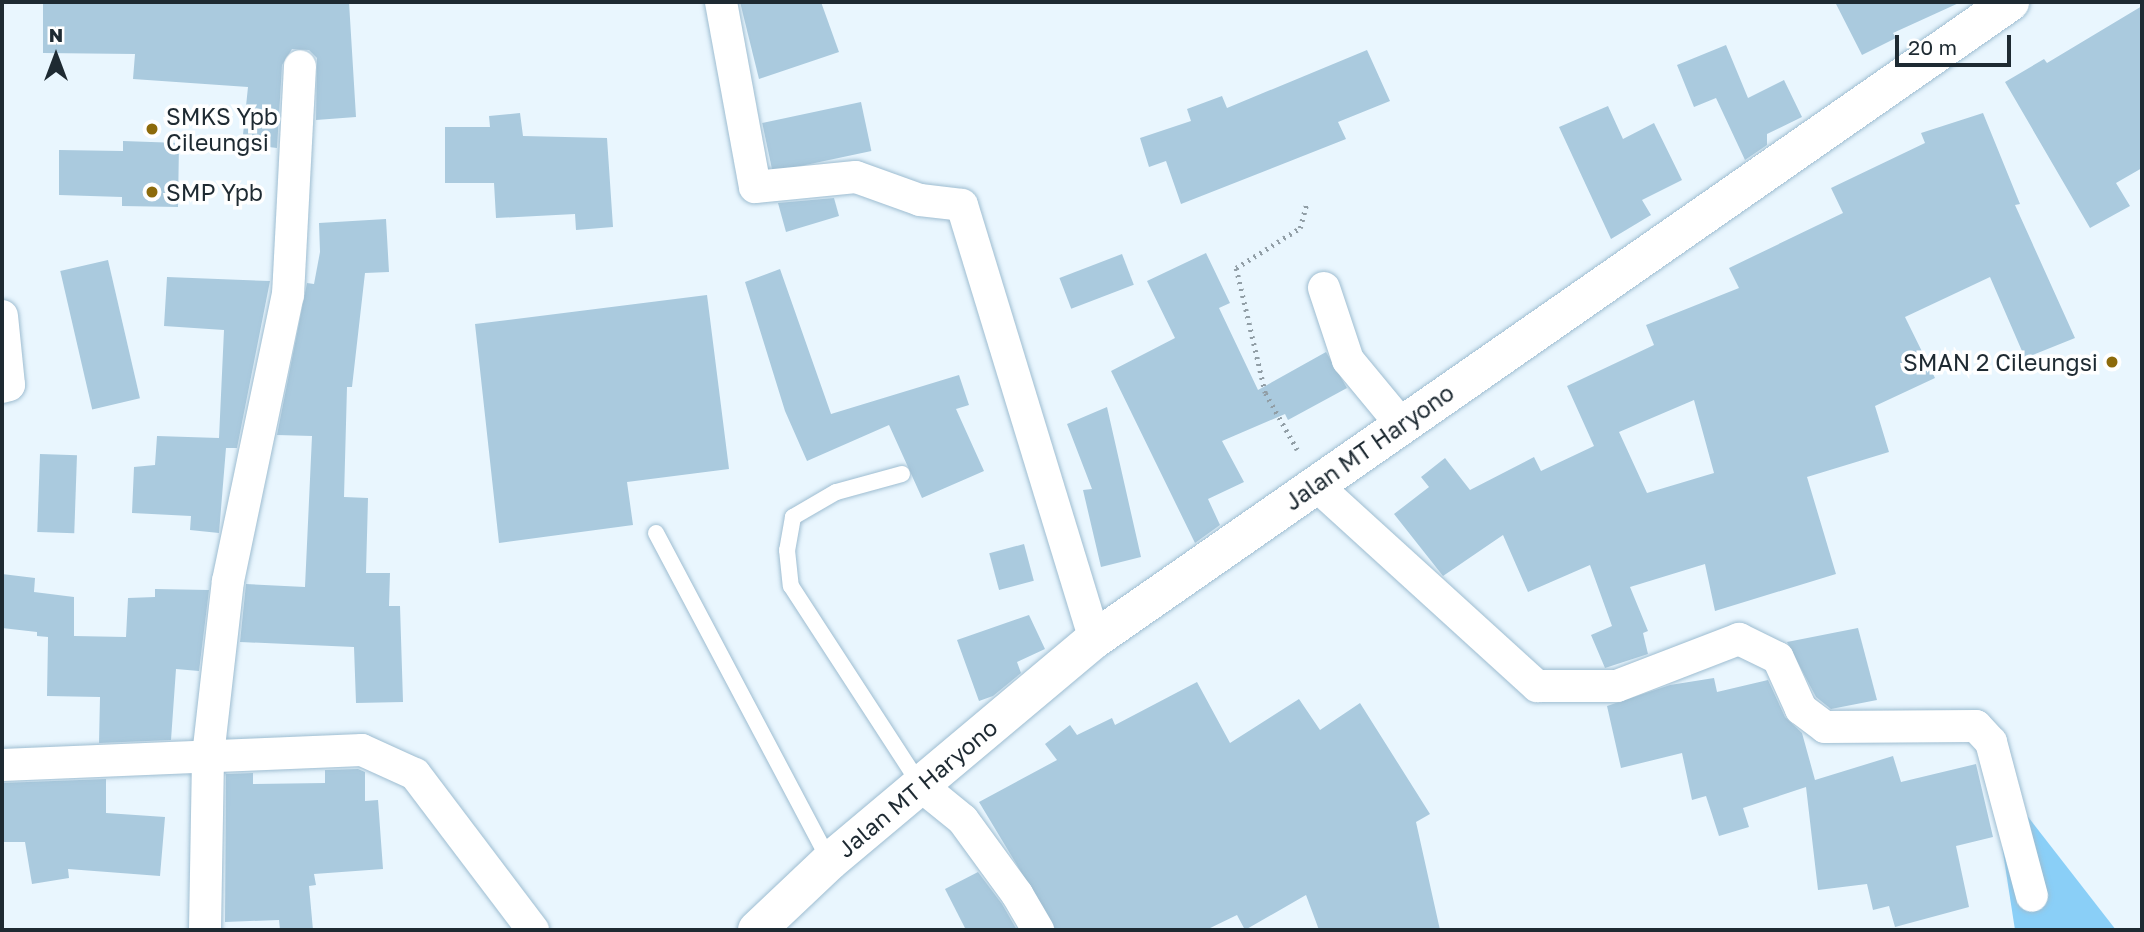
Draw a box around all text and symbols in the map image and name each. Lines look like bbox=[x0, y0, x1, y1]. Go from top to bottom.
north arrow bbox=[21, 21, 91, 91]
scale bar bbox=[1899, 21, 2014, 65]
text: N bbox=[49, 23, 63, 46]
text: 20 m bbox=[1908, 34, 1957, 60]
place label: SMKS Ypb Cileungsi bbox=[166, 102, 278, 156]
marker: SMKS Ypb Cileungsi bbox=[144, 121, 160, 137]
place label: SMP Ypb bbox=[166, 178, 263, 206]
marker: SMP Ypb bbox=[144, 184, 160, 200]
place label: SMAN 2 Cileungsi bbox=[1903, 348, 2098, 376]
marker: SMAN 2 Cileungsi bbox=[2104, 354, 2120, 370]
street label: Jalan MT Haryono bbox=[1279, 378, 1459, 516]
street label: Jalan MT Haryono bbox=[831, 713, 1003, 863]

